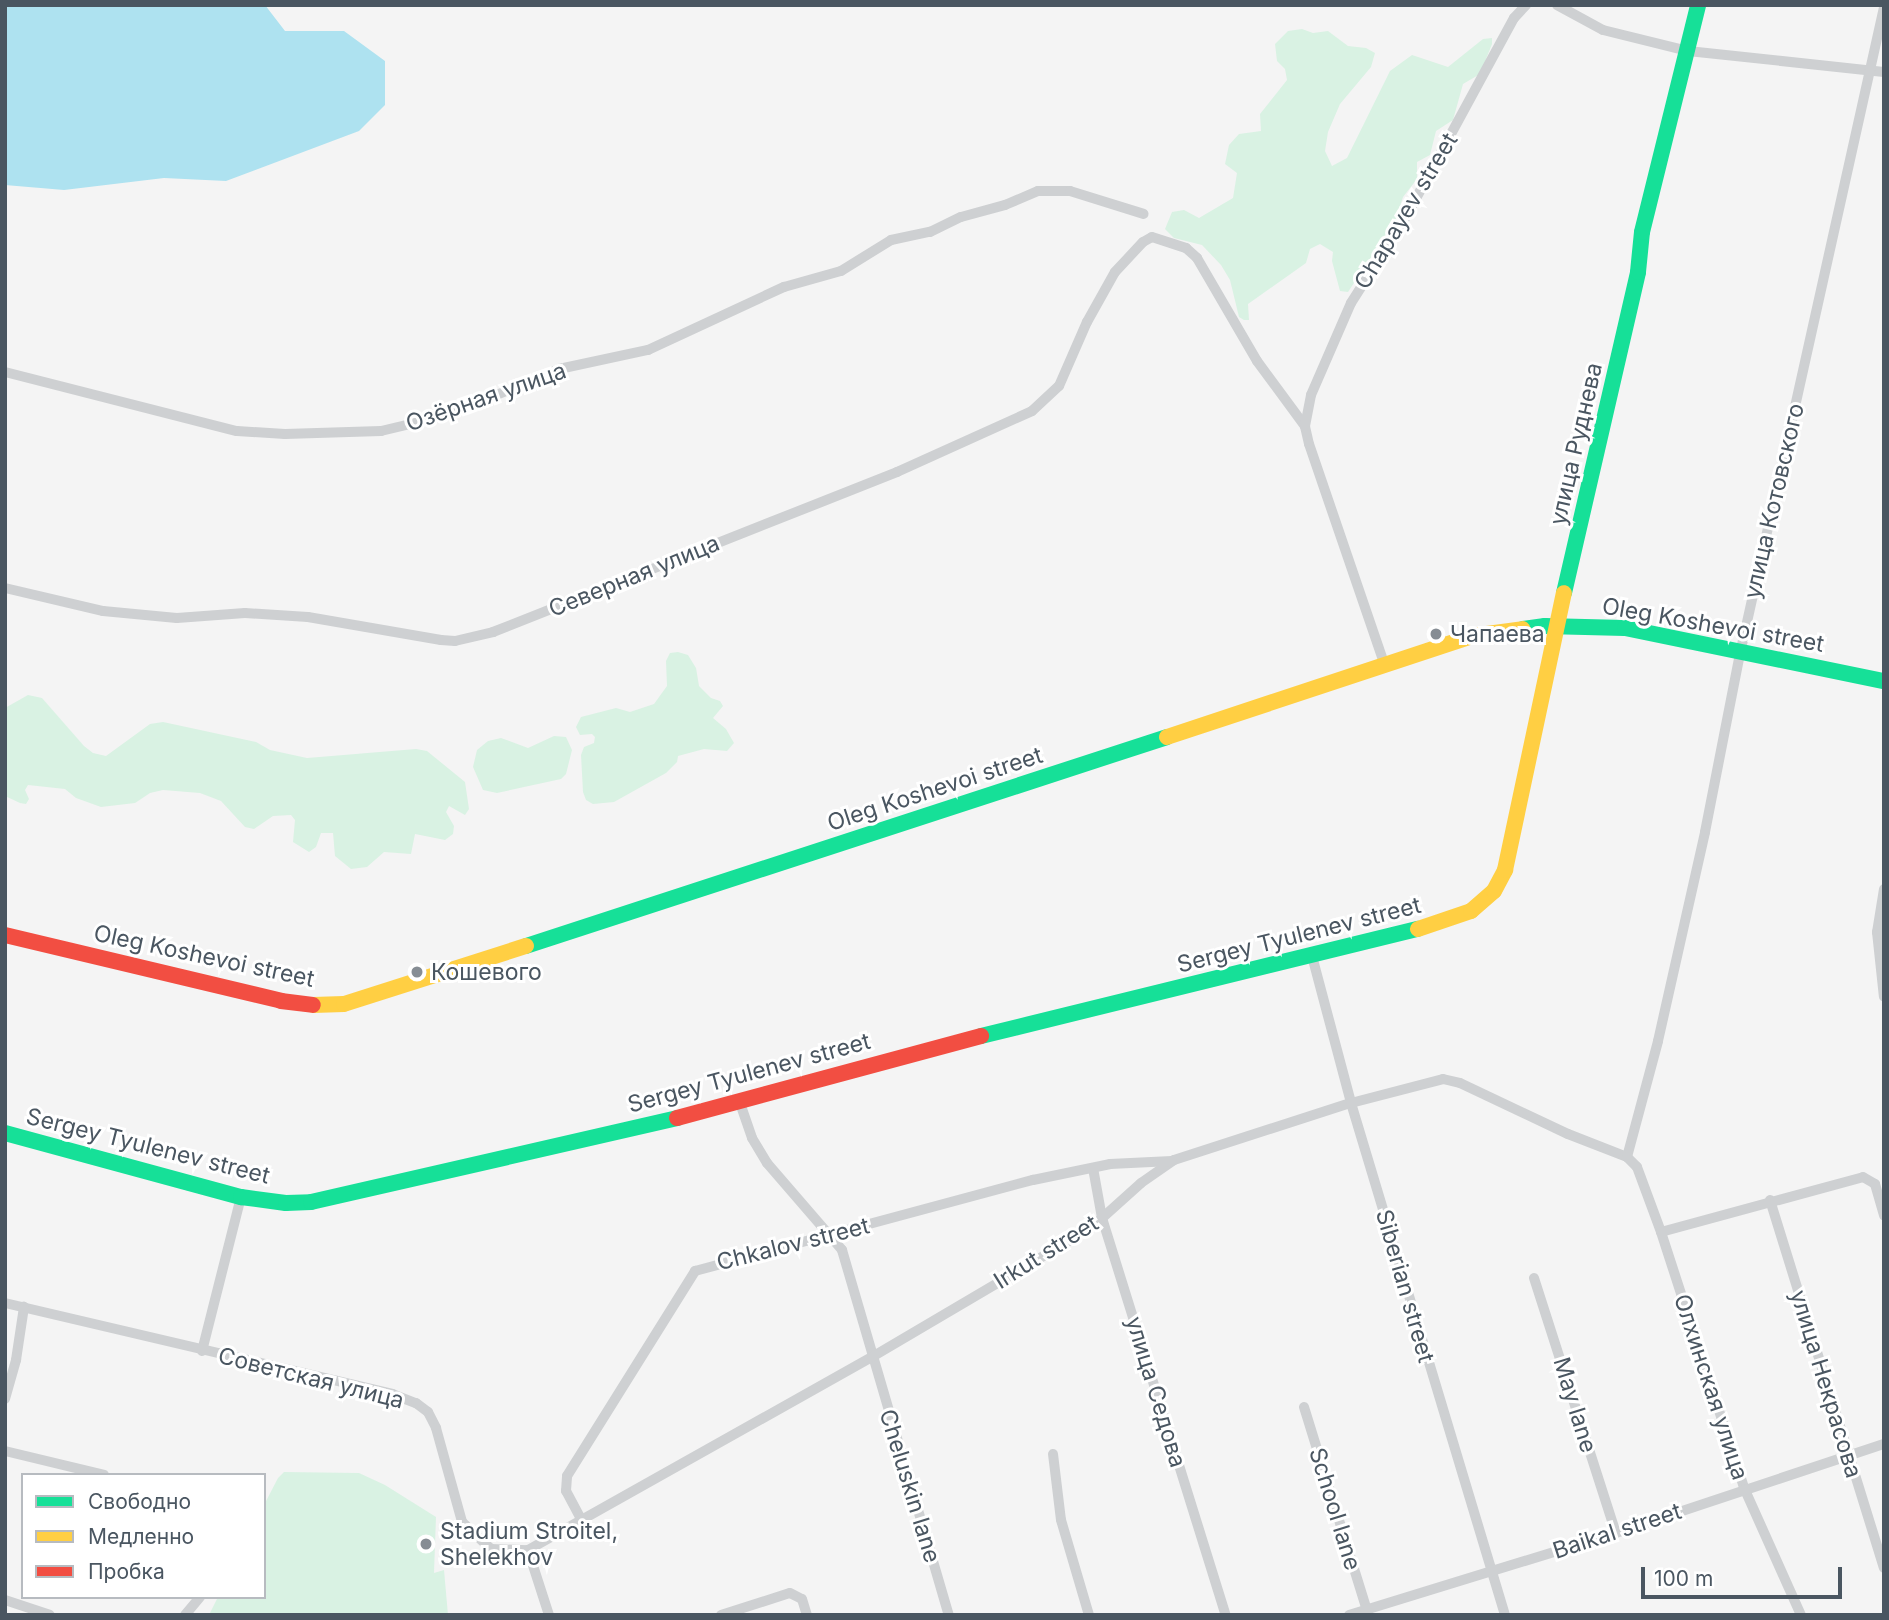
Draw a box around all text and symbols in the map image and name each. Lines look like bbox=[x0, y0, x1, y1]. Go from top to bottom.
street label: Chapayev street bbox=[1349, 128, 1463, 294]
street label: Озёрная улица bbox=[402, 357, 570, 437]
street label: улица Руднева bbox=[1544, 360, 1608, 528]
street label: улица Котовского bbox=[1738, 401, 1810, 601]
street label: Северная улица bbox=[545, 529, 723, 623]
street label: Oleg Koshevoi street bbox=[1600, 592, 1826, 658]
place label: Чапаева bbox=[1450, 620, 1545, 648]
marker: Чапаева bbox=[1428, 626, 1444, 642]
street label: Oleg Koshevoi street bbox=[824, 741, 1046, 837]
street label: Sergey Tyulenev street bbox=[1174, 891, 1424, 979]
street label: Oleg Koshevoi street bbox=[91, 919, 317, 993]
place label: Кошевого bbox=[431, 958, 542, 986]
marker: Кошевого bbox=[409, 964, 425, 980]
street label: Sergey Tyulenev street bbox=[625, 1027, 873, 1119]
street label: Sergey Tyulenev street bbox=[23, 1102, 273, 1190]
street label: Siberian street bbox=[1370, 1206, 1440, 1366]
street label: Irkut street bbox=[989, 1209, 1103, 1295]
street label: Chkalov street bbox=[714, 1212, 872, 1276]
street label: улица Некрасова bbox=[1784, 1287, 1868, 1481]
street label: Олхинская улица bbox=[1668, 1291, 1754, 1483]
street label: улица Седова bbox=[1120, 1313, 1192, 1471]
street label: Советская улица bbox=[215, 1342, 407, 1414]
street label: May lane bbox=[1547, 1354, 1603, 1456]
street label: Cheluskin lane bbox=[874, 1406, 946, 1566]
street label: School lane bbox=[1303, 1444, 1367, 1574]
legend bbox=[21, 1473, 266, 1599]
text: Свободно bbox=[88, 1489, 191, 1514]
street label: Baikal street bbox=[1549, 1497, 1685, 1565]
place label: Stadium Stroitel, Shelekhov bbox=[440, 1517, 618, 1571]
text: Медленно bbox=[88, 1524, 194, 1549]
marker: Stadium Stroitel, Shelekhov bbox=[418, 1536, 434, 1552]
scale bar bbox=[1644, 1554, 1845, 1598]
text: Пробка bbox=[88, 1559, 165, 1584]
text: 100 m bbox=[1654, 1566, 1713, 1591]

